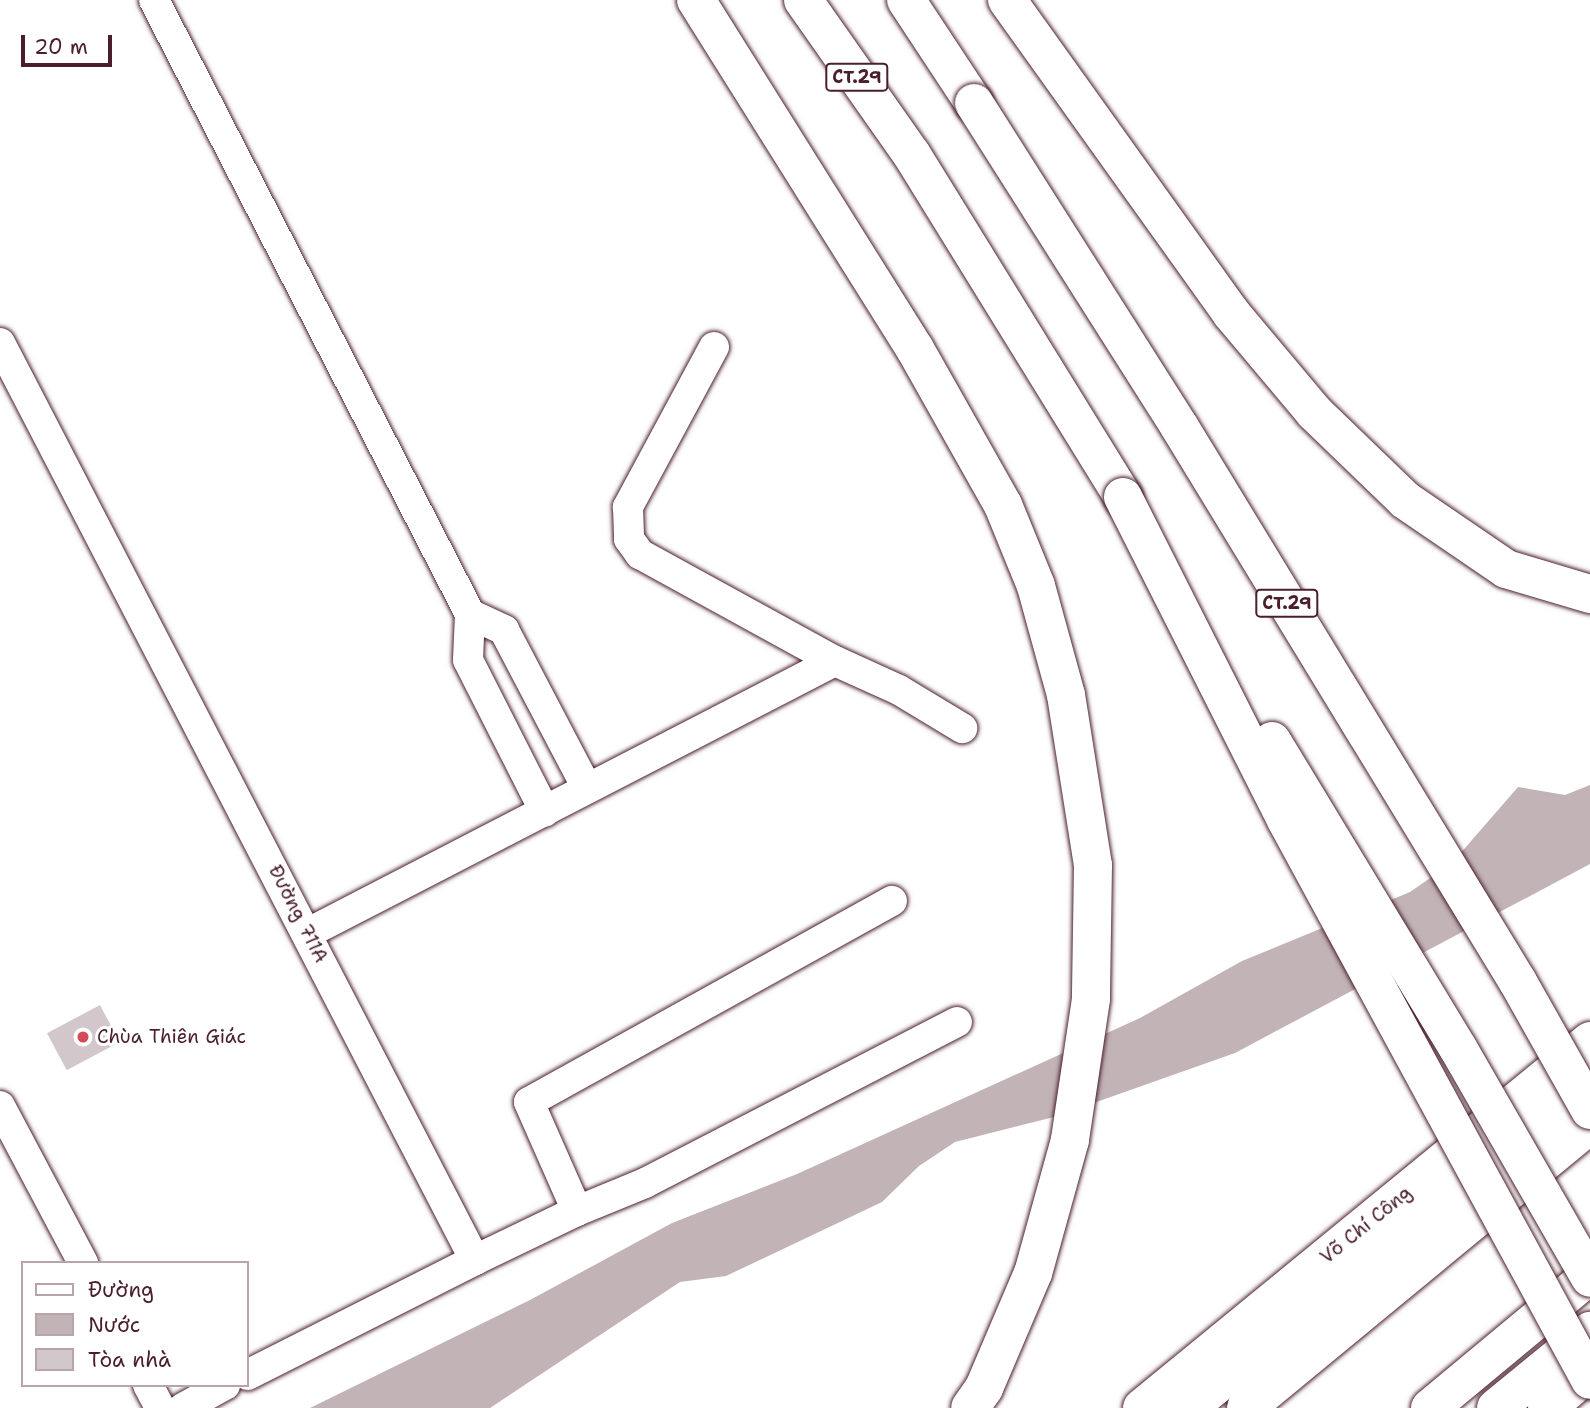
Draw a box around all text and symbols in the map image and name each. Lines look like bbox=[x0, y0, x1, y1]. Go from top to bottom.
scale bar bbox=[24, 21, 116, 65]
text: 20 m bbox=[34, 33, 88, 61]
road number: CT.29 bbox=[824, 62, 890, 92]
road number: CT.29 bbox=[1254, 588, 1320, 618]
street label: Đường 711A bbox=[264, 861, 332, 967]
place label: Chùa Thiên Giác bbox=[97, 1026, 246, 1048]
marker: Chùa Thiên Giác bbox=[75, 1029, 91, 1045]
street label: Võ Chí Công bbox=[1316, 1181, 1416, 1269]
legend bbox=[21, 1261, 248, 1387]
text: Đường bbox=[88, 1276, 154, 1304]
text: Nước bbox=[88, 1311, 140, 1339]
text: Tòa nhà bbox=[88, 1346, 171, 1374]

